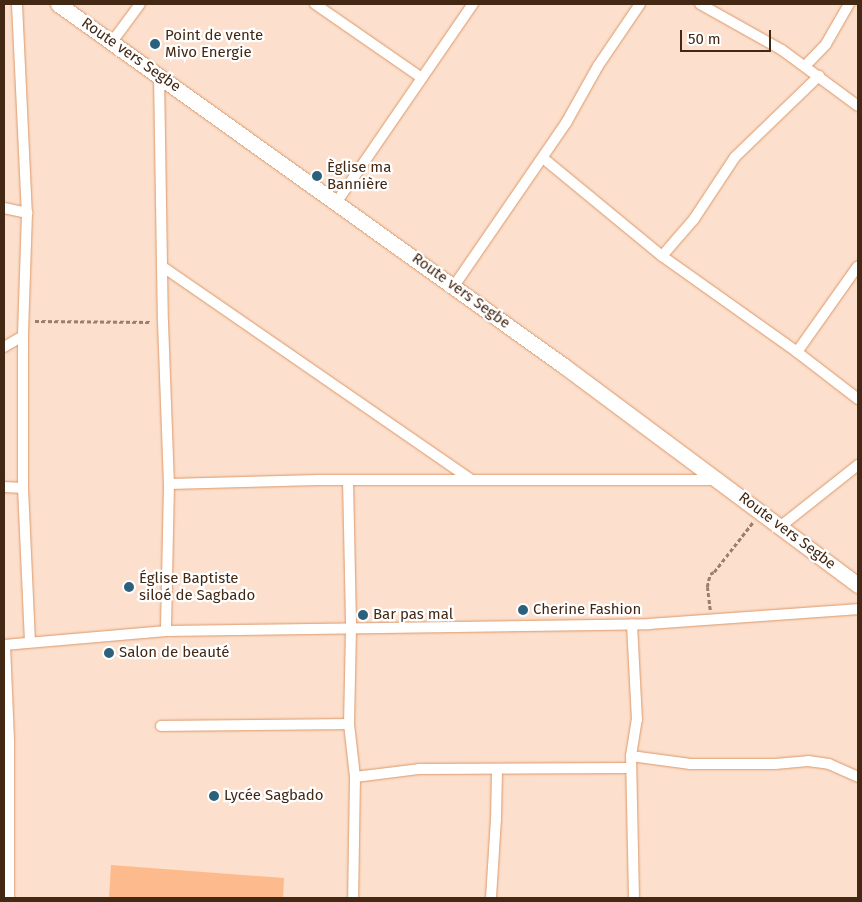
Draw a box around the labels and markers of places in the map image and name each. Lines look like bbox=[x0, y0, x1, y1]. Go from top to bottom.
place label: Point de vente Mivo Energie bbox=[165, 26, 263, 61]
marker: Point de vente Mivo Energie bbox=[149, 38, 161, 50]
place label: Èglise ma Bannière bbox=[327, 158, 391, 193]
marker: Èglise ma Bannière bbox=[311, 170, 323, 182]
place label: Église Baptiste siloé de Sagbado bbox=[139, 569, 255, 604]
marker: Église Baptiste siloé de Sagbado bbox=[123, 581, 135, 593]
place label: Cherine Fashion bbox=[533, 601, 641, 619]
marker: Cherine Fashion bbox=[517, 604, 529, 616]
place label: Bar pas mal bbox=[373, 606, 453, 624]
marker: Bar pas mal bbox=[357, 609, 369, 621]
place label: Salon de beauté bbox=[119, 644, 229, 662]
marker: Salon de beauté bbox=[103, 647, 115, 659]
place label: Lycée Sagbado bbox=[224, 787, 324, 805]
marker: Lycée Sagbado bbox=[208, 790, 220, 802]

